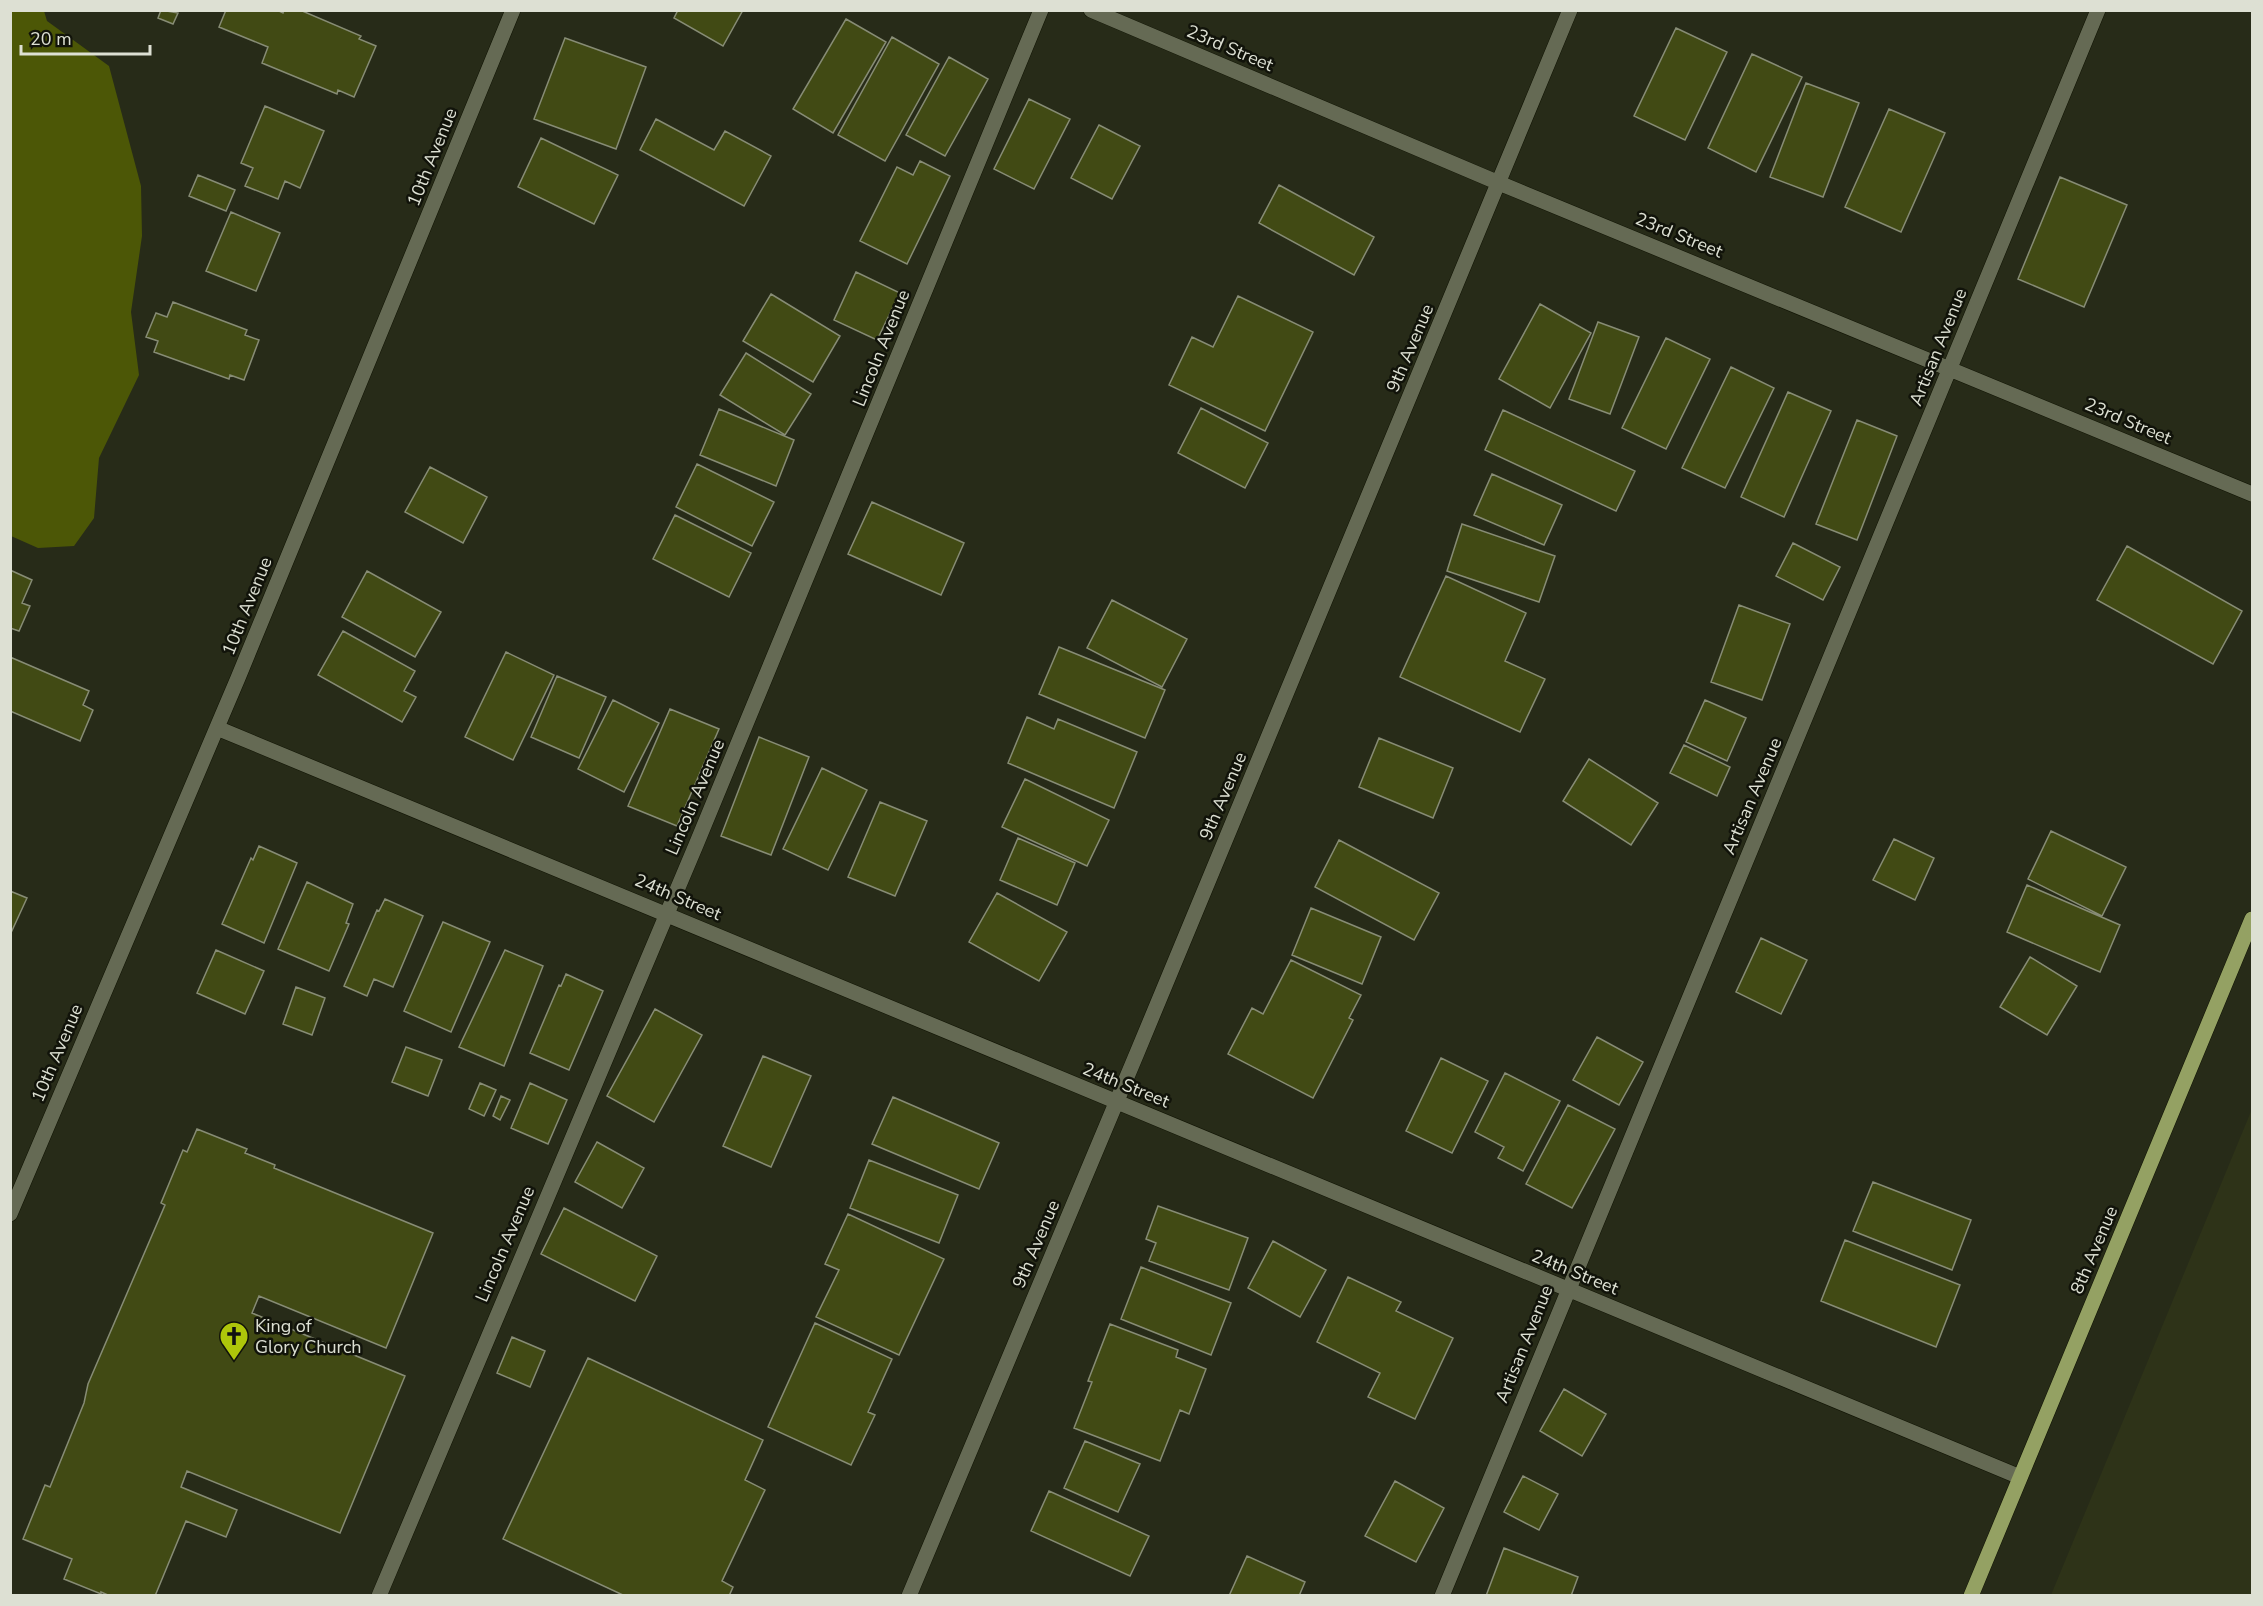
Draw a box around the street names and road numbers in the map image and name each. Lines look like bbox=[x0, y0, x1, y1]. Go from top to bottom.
street label: 23rd Street bbox=[1183, 19, 1278, 77]
street label: 10th Avenue bbox=[401, 104, 463, 210]
street label: 23rd Street bbox=[1632, 207, 1727, 264]
street label: Artisan Avenue bbox=[1903, 285, 1973, 409]
street label: Lincoln Avenue bbox=[847, 286, 915, 410]
street label: 9th Avenue bbox=[1381, 300, 1439, 396]
street label: 23rd Street bbox=[2081, 392, 2176, 450]
street label: 10th Avenue bbox=[216, 553, 278, 659]
street label: Artisan Avenue bbox=[1717, 734, 1787, 858]
street label: Lincoln Avenue bbox=[660, 735, 730, 859]
street label: 9th Avenue bbox=[1194, 748, 1252, 844]
street label: 24th Street bbox=[631, 868, 726, 926]
street label: 10th Avenue bbox=[26, 1000, 88, 1106]
street label: 24th Street bbox=[1079, 1057, 1174, 1114]
street label: Lincoln Avenue bbox=[470, 1182, 540, 1306]
street label: 9th Avenue bbox=[1007, 1196, 1065, 1292]
street label: 8th Avenue bbox=[2065, 1202, 2123, 1298]
street label: 24th Street bbox=[1528, 1244, 1623, 1301]
street label: Artisan Avenue bbox=[1489, 1282, 1559, 1406]

